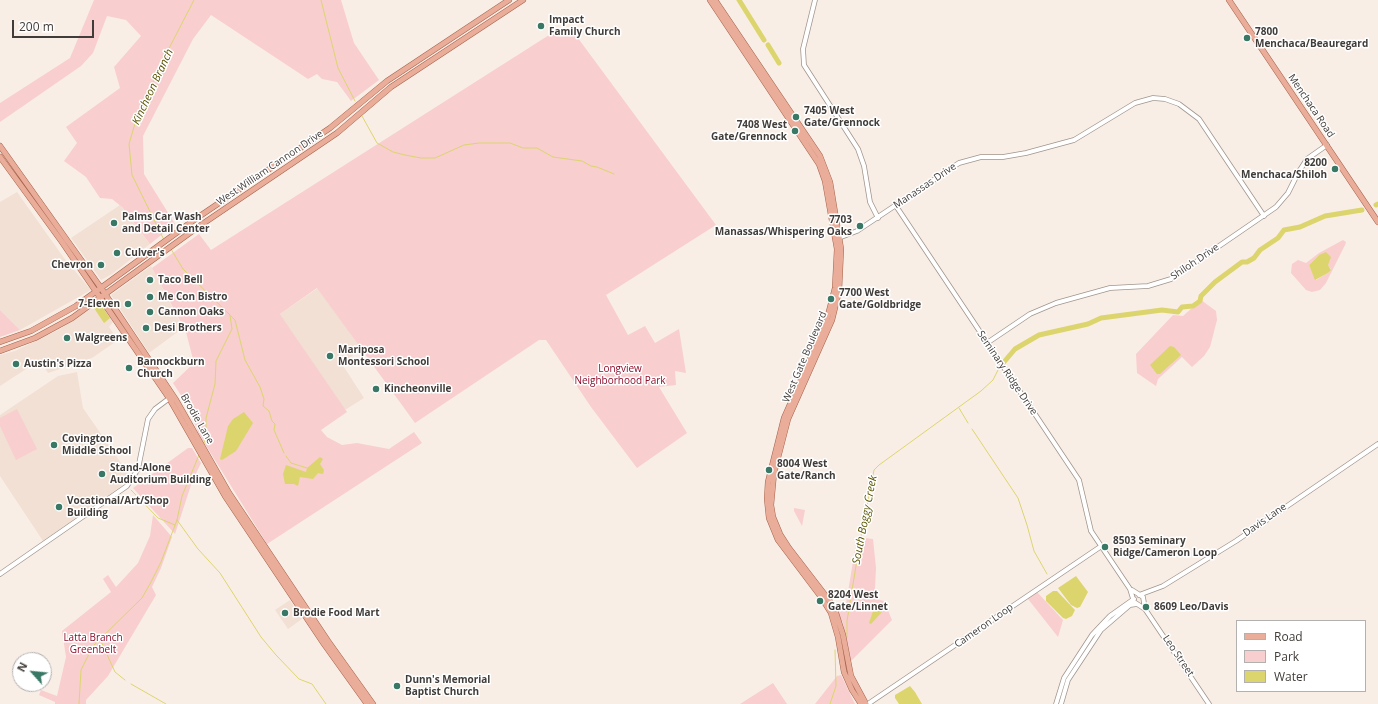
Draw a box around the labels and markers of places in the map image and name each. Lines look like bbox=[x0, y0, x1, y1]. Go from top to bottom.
place label: Impact Family Church bbox=[549, 14, 621, 38]
marker: Impact Family Church bbox=[536, 21, 546, 31]
place label: 7800 Menchaca/Beauregard bbox=[1255, 26, 1368, 50]
marker: 7800 Menchaca/Beauregard bbox=[1242, 33, 1252, 43]
place label: 7405 West Gate/Grennock bbox=[804, 105, 880, 128]
marker: 7405 West Gate/Grennock bbox=[791, 112, 801, 122]
place label: 7408 West Gate/Grennock bbox=[711, 119, 787, 142]
marker: 7408 West Gate/Grennock bbox=[790, 126, 800, 136]
place label: 8200 Menchaca/Shiloh bbox=[1241, 157, 1327, 180]
marker: 8200 Menchaca/Shiloh bbox=[1330, 164, 1340, 174]
place label: Palms Car Wash and Detail Center bbox=[122, 211, 210, 234]
place label: 7703 Manassas/Whispering Oaks bbox=[715, 214, 852, 238]
marker: Palms Car Wash and Detail Center bbox=[109, 218, 119, 228]
marker: 7703 Manassas/Whispering Oaks bbox=[855, 221, 865, 231]
place label: Culver's bbox=[125, 247, 165, 259]
marker: Culver's bbox=[112, 248, 122, 258]
place label: Chevron bbox=[51, 259, 93, 271]
marker: Chevron bbox=[96, 260, 106, 270]
place label: Taco Bell bbox=[158, 274, 202, 286]
marker: Taco Bell bbox=[145, 275, 155, 285]
place label: 7700 West Gate/Goldbridge bbox=[839, 287, 921, 310]
place label: Me Con Bistro bbox=[158, 291, 227, 303]
marker: Me Con Bistro bbox=[145, 292, 155, 302]
marker: 7700 West Gate/Goldbridge bbox=[826, 294, 836, 304]
place label: 7-Eleven bbox=[78, 298, 120, 310]
marker: 7-Eleven bbox=[123, 299, 133, 309]
place label: Cannon Oaks bbox=[158, 306, 224, 318]
marker: Cannon Oaks bbox=[145, 307, 155, 317]
place label: Desi Brothers bbox=[154, 322, 222, 334]
marker: Desi Brothers bbox=[141, 323, 151, 333]
place label: Walgreens bbox=[75, 332, 127, 344]
marker: Walgreens bbox=[62, 333, 72, 343]
place label: Mariposa Montessori School bbox=[338, 344, 429, 368]
marker: Mariposa Montessori School bbox=[325, 351, 335, 361]
place label: Bannockburn Church bbox=[137, 356, 204, 380]
place label: Austin's Pizza bbox=[24, 358, 92, 370]
marker: Austin's Pizza bbox=[11, 359, 21, 369]
marker: Bannockburn Church bbox=[124, 363, 134, 373]
place label: Kincheonville bbox=[384, 383, 451, 395]
marker: Kincheonville bbox=[371, 384, 381, 394]
place label: Covington Middle School bbox=[62, 433, 131, 456]
marker: Covington Middle School bbox=[49, 440, 59, 450]
place label: 8004 West Gate/Ranch bbox=[777, 458, 836, 482]
place label: Stand-Alone Auditorium Building bbox=[110, 462, 211, 486]
marker: 8004 West Gate/Ranch bbox=[764, 465, 774, 475]
marker: Stand-Alone Auditorium Building bbox=[97, 469, 107, 479]
place label: Vocational/Art/Shop Building bbox=[67, 495, 169, 518]
marker: Vocational/Art/Shop Building bbox=[54, 502, 64, 512]
place label: 8503 Seminary Ridge/Cameron Loop bbox=[1113, 535, 1217, 558]
marker: 8503 Seminary Ridge/Cameron Loop bbox=[1100, 542, 1110, 552]
place label: 8204 West Gate/Linnet bbox=[828, 589, 888, 612]
marker: 8204 West Gate/Linnet bbox=[815, 596, 825, 606]
place label: 8609 Leo/Davis bbox=[1154, 601, 1229, 613]
marker: 8609 Leo/Davis bbox=[1141, 602, 1151, 612]
place label: Brodie Food Mart bbox=[293, 607, 379, 619]
marker: Brodie Food Mart bbox=[280, 608, 290, 618]
place label: Dunn's Memorial Baptist Church bbox=[405, 674, 490, 698]
marker: Dunn's Memorial Baptist Church bbox=[392, 681, 402, 691]

